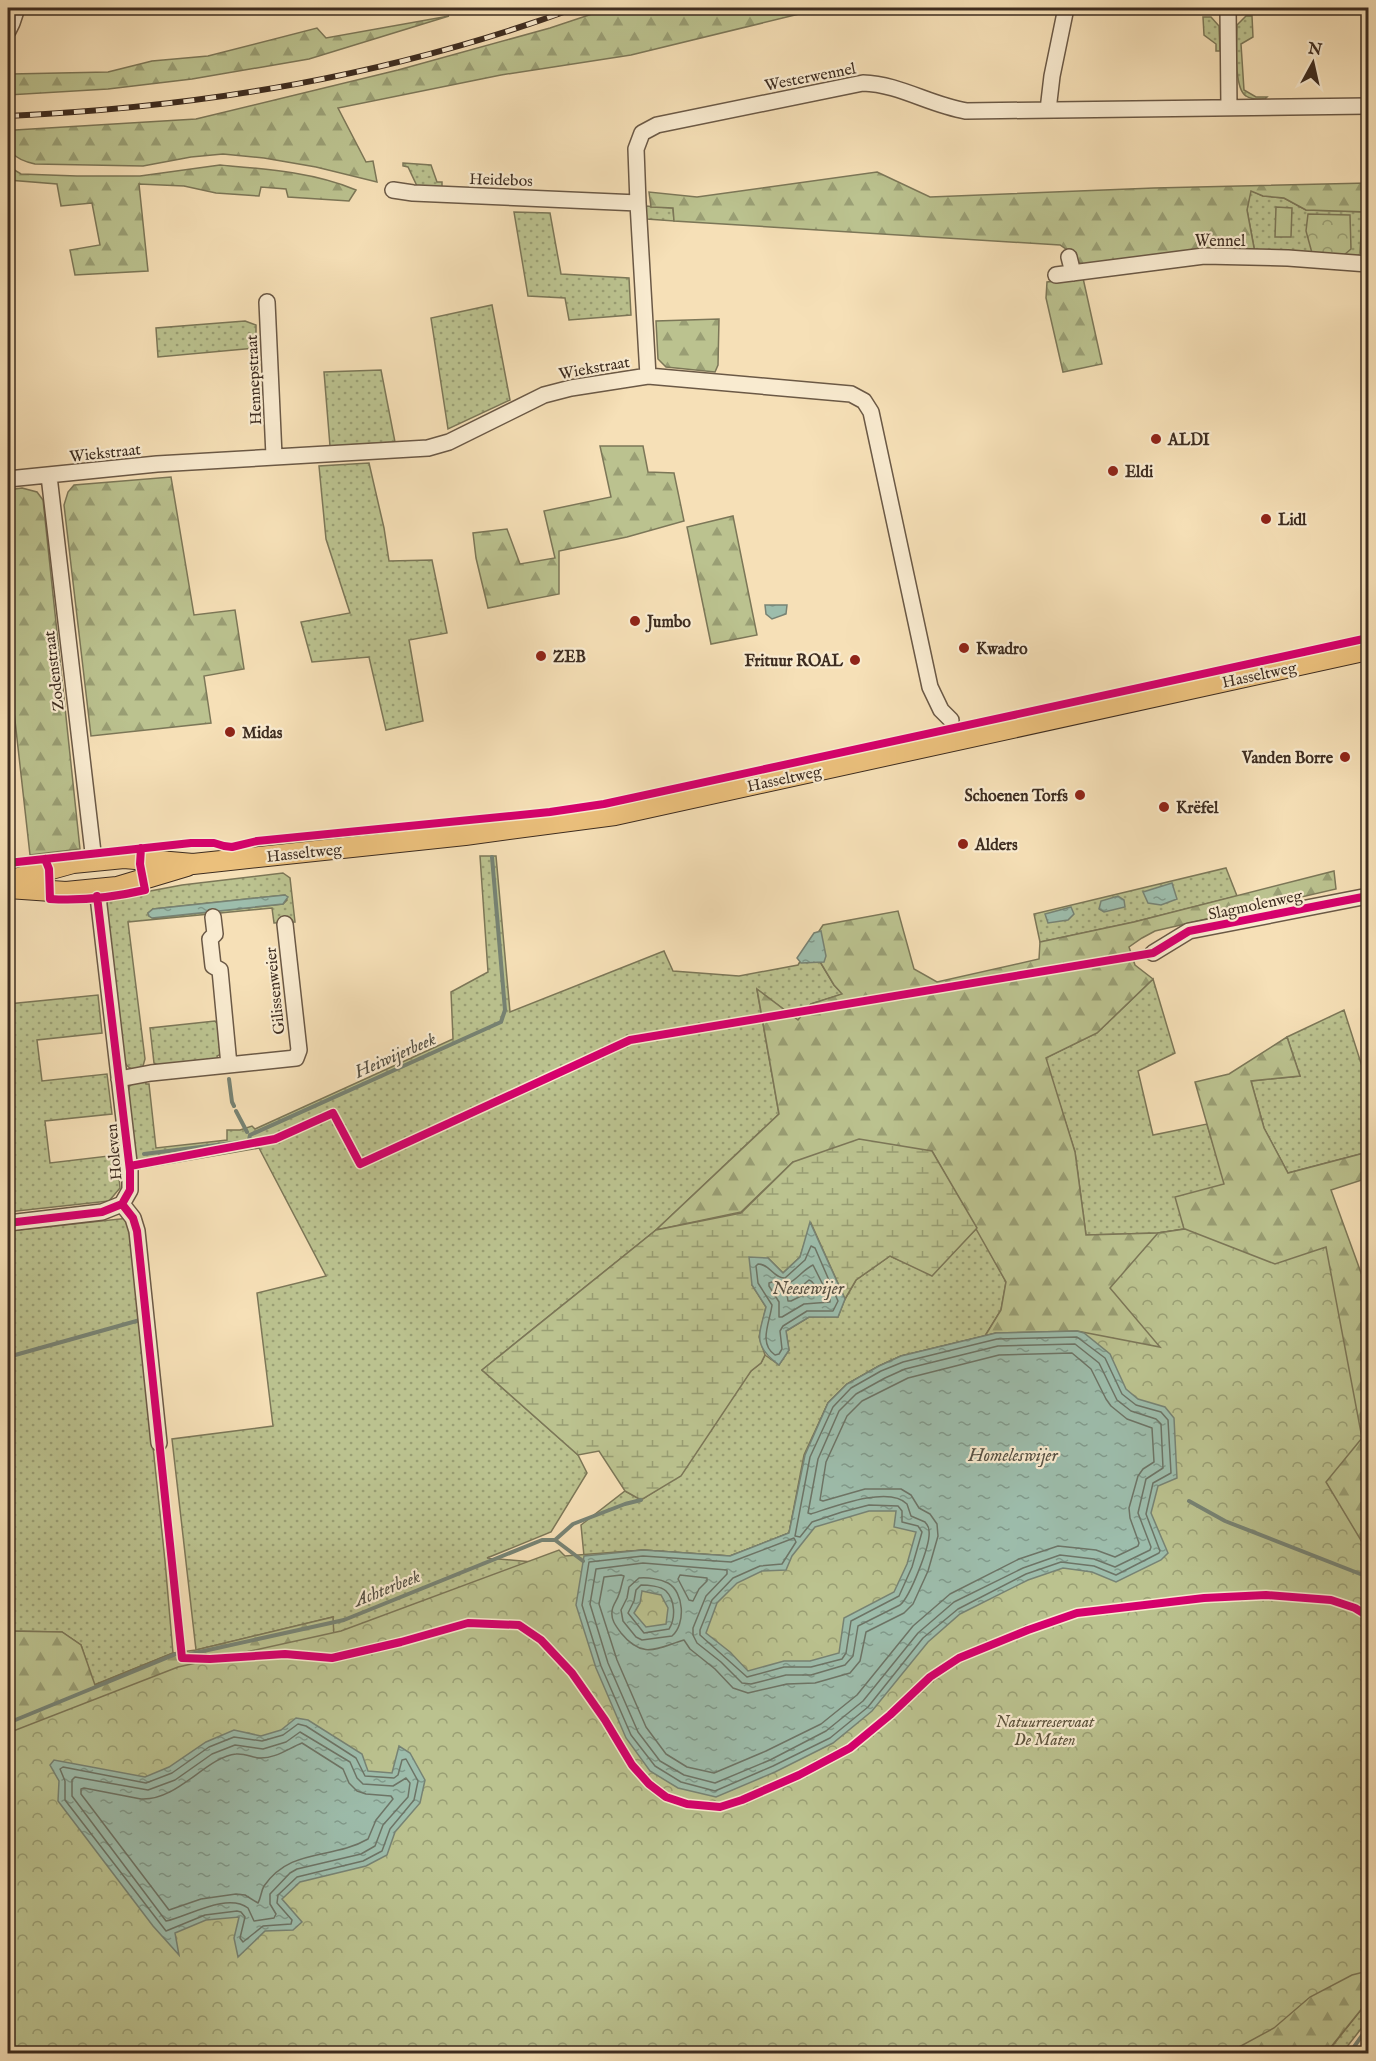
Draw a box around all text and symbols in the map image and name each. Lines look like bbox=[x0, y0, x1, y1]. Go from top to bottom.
north arrow bbox=[1283, 33, 1343, 93]
text: N bbox=[1306, 39, 1323, 61]
street label: Westerwennel bbox=[763, 59, 858, 97]
street label: Heidebos bbox=[469, 170, 534, 192]
street label: Wennel bbox=[1195, 232, 1246, 252]
street label: Hennepstraat bbox=[243, 334, 267, 425]
street label: Wiekstraat bbox=[557, 353, 632, 385]
place label: ALDI bbox=[1167, 431, 1210, 451]
marker: ALDI bbox=[1149, 432, 1163, 446]
street label: Wiekstraat bbox=[69, 440, 142, 468]
place label: Eldi bbox=[1125, 463, 1154, 483]
marker: Eldi bbox=[1106, 464, 1120, 478]
place label: Lidl bbox=[1278, 511, 1307, 531]
marker: Lidl bbox=[1259, 512, 1273, 526]
place label: Jumbo bbox=[645, 613, 691, 633]
marker: Jumbo bbox=[628, 614, 642, 628]
street label: Zodenstraat bbox=[40, 629, 70, 712]
place label: Kwadro bbox=[976, 640, 1028, 660]
marker: Kwadro bbox=[957, 641, 971, 655]
place label: ZEB bbox=[553, 648, 586, 668]
marker: ZEB bbox=[534, 649, 548, 663]
place label: Frituur ROAL bbox=[745, 652, 844, 672]
marker: Frituur ROAL bbox=[848, 653, 862, 667]
street label: Hasseltweg bbox=[1220, 658, 1299, 694]
place label: Midas bbox=[242, 724, 283, 744]
marker: Midas bbox=[223, 725, 237, 739]
place label: Vanden Borre bbox=[1241, 749, 1334, 769]
marker: Vanden Borre bbox=[1338, 750, 1352, 764]
street label: Hasseltweg bbox=[745, 762, 824, 798]
place label: Schoenen Torfs bbox=[965, 787, 1068, 807]
marker: Schoenen Torfs bbox=[1073, 788, 1087, 802]
place label: Krëfel bbox=[1176, 799, 1219, 819]
marker: Krëfel bbox=[1157, 800, 1171, 814]
place label: Alders bbox=[974, 836, 1018, 856]
marker: Alders bbox=[956, 837, 970, 851]
street label: Hasseltweg bbox=[266, 840, 343, 868]
street label: Slagmolenweg bbox=[1207, 886, 1305, 926]
street label: Gilissenweier bbox=[261, 946, 291, 1036]
water label: Heiwijerbeek bbox=[350, 1028, 440, 1085]
street label: Holeven bbox=[103, 1122, 127, 1181]
water label: Neesewijer bbox=[772, 1278, 845, 1301]
water label: Homeleswijer bbox=[967, 1445, 1059, 1468]
water label: Achterbeek bbox=[349, 1566, 424, 1614]
park label: Natuurreservaat De Maten bbox=[996, 1713, 1095, 1751]

